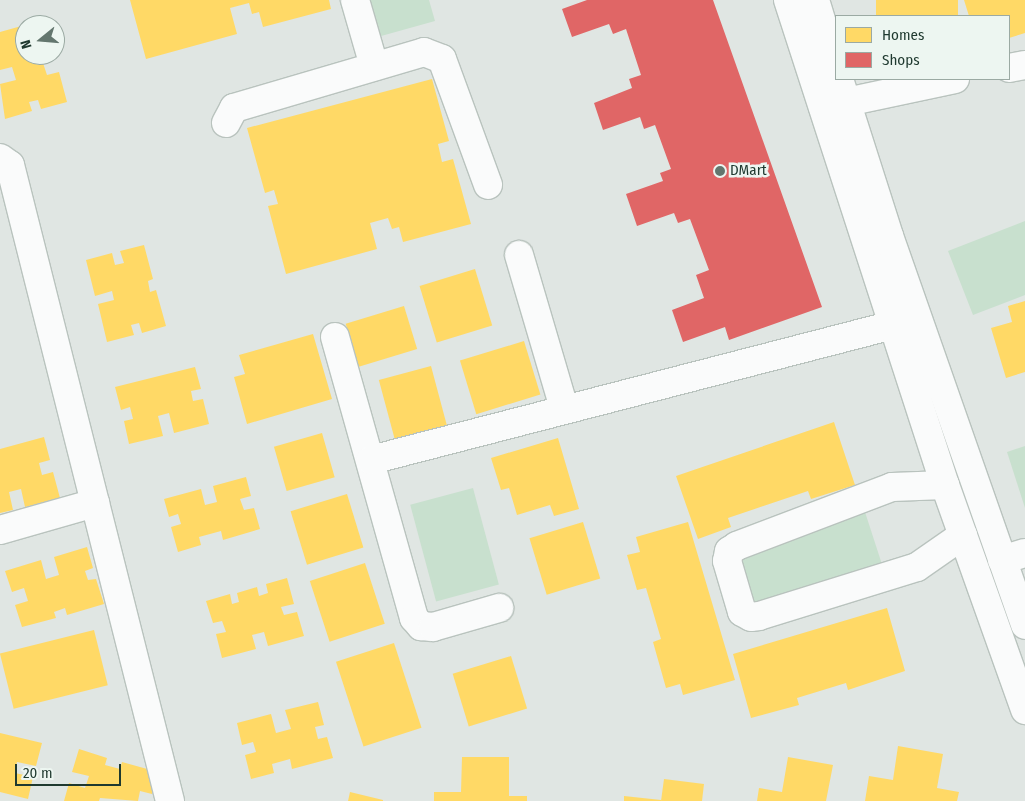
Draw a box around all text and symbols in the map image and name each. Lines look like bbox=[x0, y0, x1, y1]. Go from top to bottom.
north arrow bbox=[15, 15, 65, 65]
legend bbox=[835, 15, 1010, 80]
text: Homes bbox=[882, 26, 924, 44]
text: N bbox=[17, 38, 35, 51]
text: Shops bbox=[882, 51, 920, 69]
place label: DMart bbox=[730, 162, 767, 180]
marker: DMart bbox=[714, 165, 726, 177]
scale bar bbox=[18, 754, 124, 786]
text: 20 m bbox=[23, 764, 53, 782]

